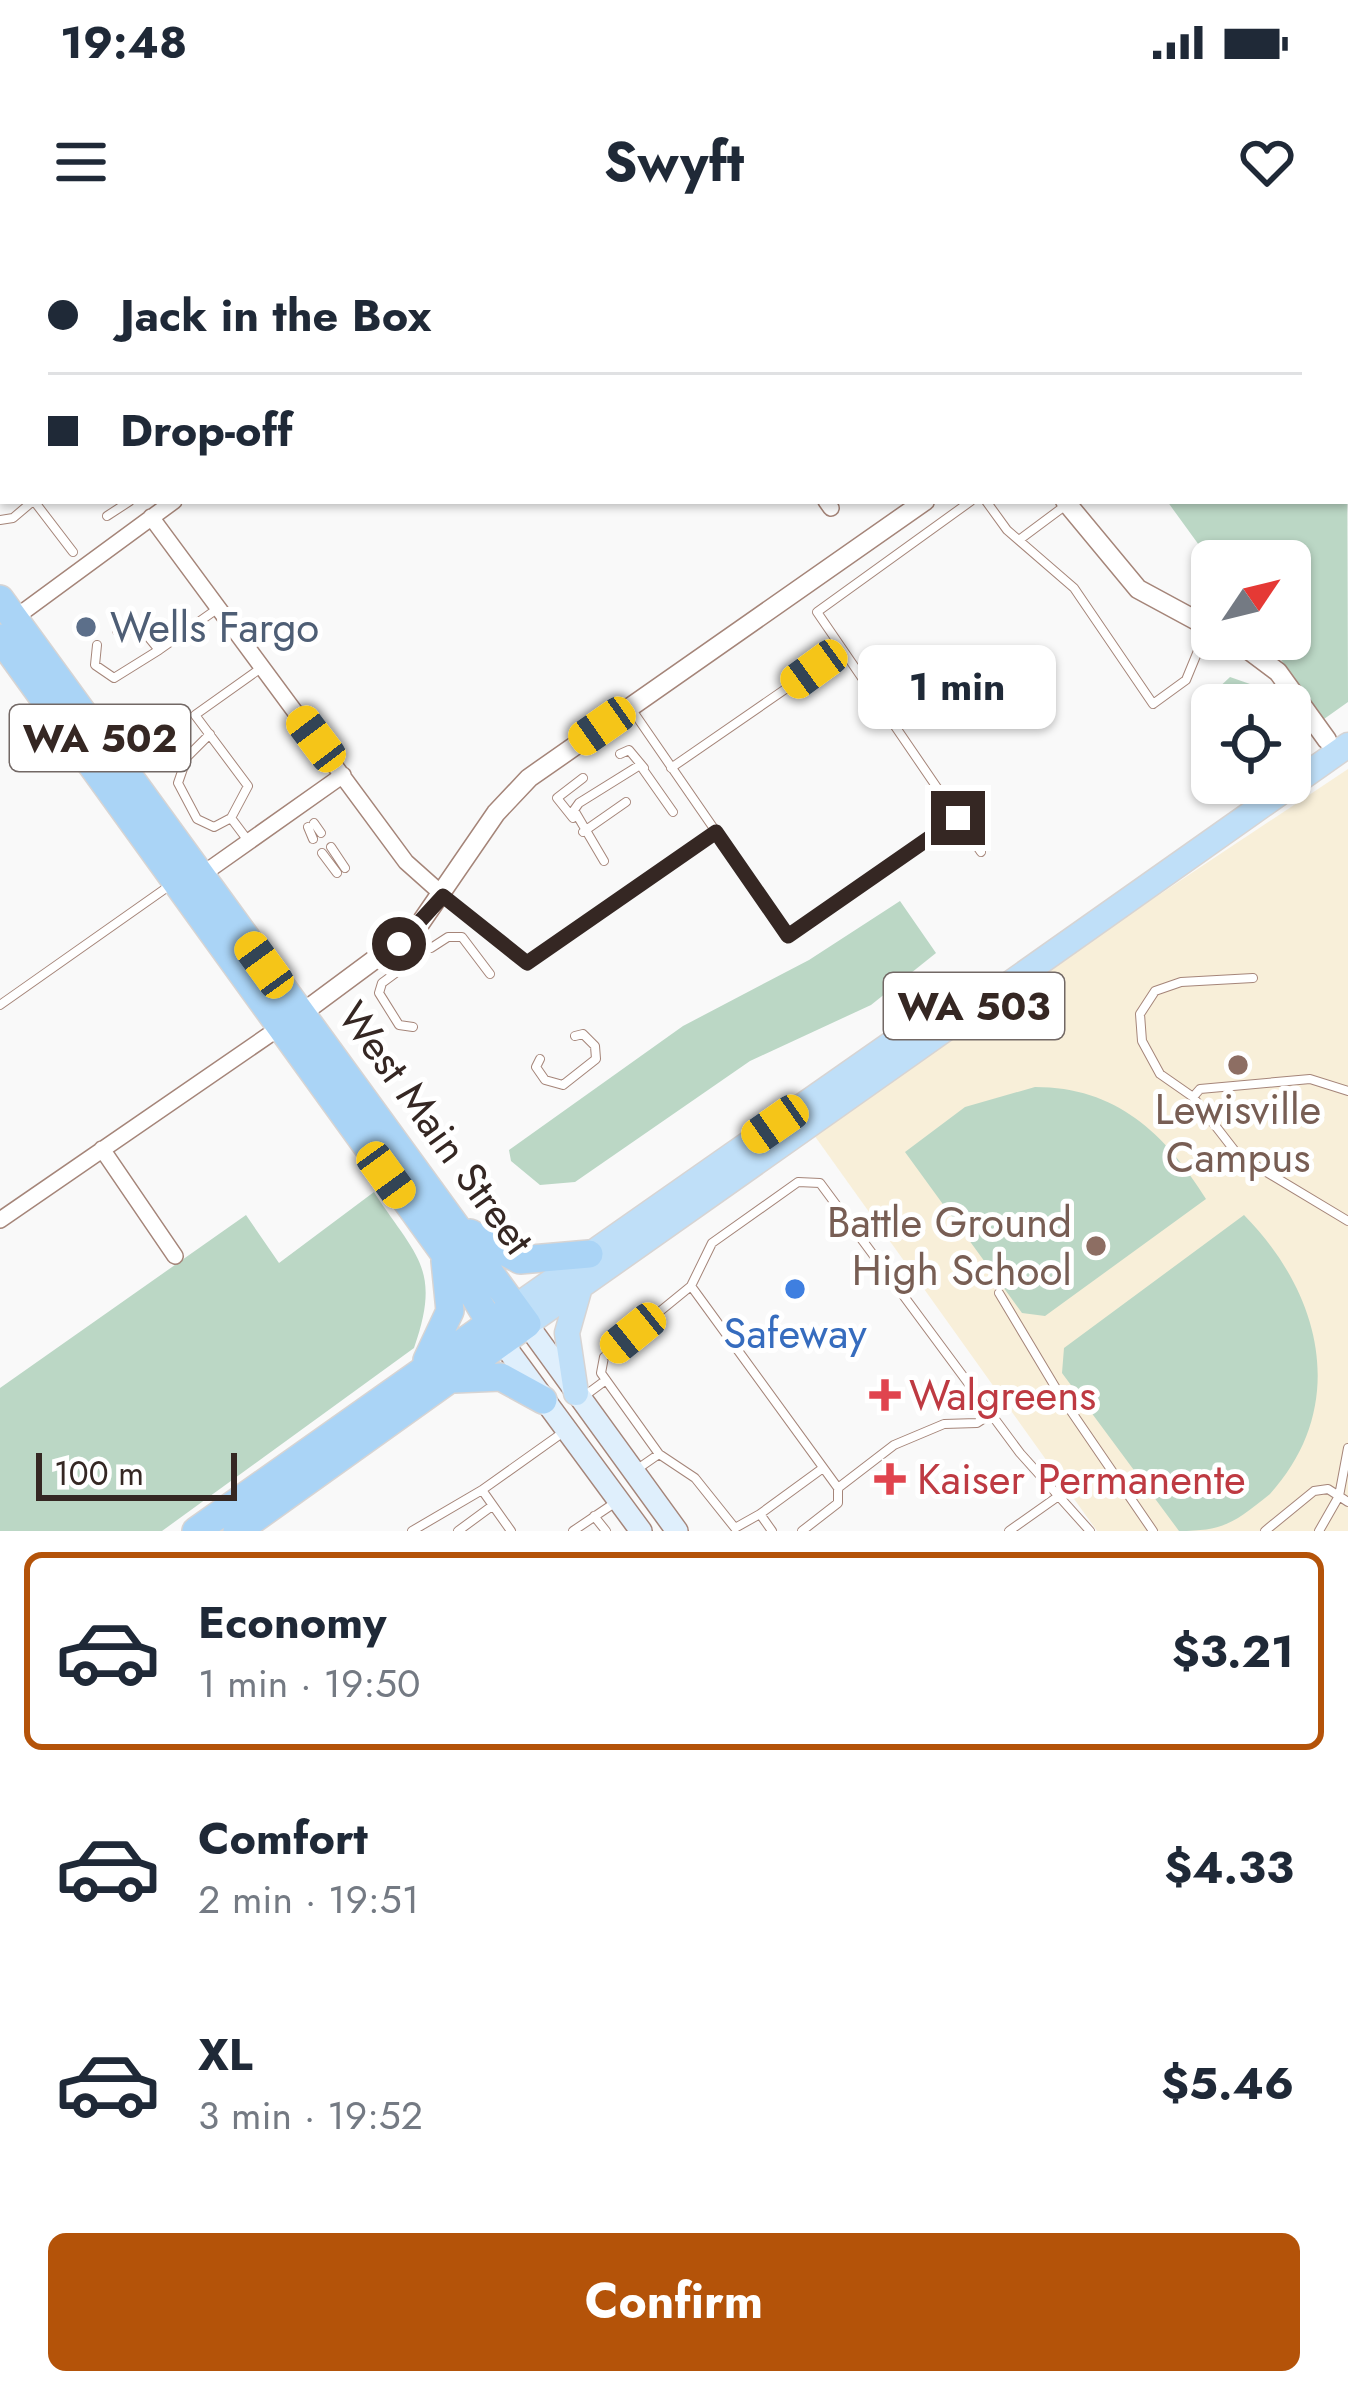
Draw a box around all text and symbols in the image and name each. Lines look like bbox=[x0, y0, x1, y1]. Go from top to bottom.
text: 19:48 bbox=[60, 10, 187, 75]
text: Swyft bbox=[604, 123, 744, 201]
icon: menu bbox=[48, 129, 114, 195]
icon: heart bbox=[1234, 129, 1300, 195]
text: Jack in the Box bbox=[120, 283, 432, 348]
text: Drop-off bbox=[120, 398, 293, 463]
north arrow bbox=[1191, 540, 1311, 660]
map controls bbox=[1191, 540, 1311, 804]
place label: Wells Fargo bbox=[110, 597, 319, 658]
marker: Wells Fargo bbox=[73, 614, 99, 640]
car bbox=[774, 633, 854, 705]
callout: 1 min bbox=[859, 644, 1057, 728]
text: 1 min bbox=[909, 658, 1005, 715]
button: locate bbox=[1191, 684, 1311, 804]
car bbox=[562, 691, 642, 761]
car bbox=[280, 699, 352, 779]
road number: WA 502 bbox=[10, 705, 190, 771]
route end bbox=[931, 791, 985, 845]
route start bbox=[372, 917, 426, 971]
car bbox=[228, 925, 300, 1005]
road number: WA 503 bbox=[884, 973, 1064, 1039]
street label: West Main Street bbox=[323, 989, 549, 1267]
marker: Lewisville Campus bbox=[1225, 1052, 1251, 1078]
place label: Lewisville Campus bbox=[1155, 1079, 1321, 1188]
car bbox=[735, 1089, 815, 1159]
car bbox=[350, 1135, 422, 1215]
place label: Battle Ground High School bbox=[827, 1192, 1072, 1301]
marker: Battle Ground High School bbox=[1083, 1233, 1109, 1259]
marker: Safeway bbox=[782, 1276, 808, 1302]
car bbox=[594, 1296, 672, 1370]
place label: Safeway bbox=[723, 1303, 867, 1364]
place label: Walgreens bbox=[909, 1365, 1096, 1426]
marker: Walgreens bbox=[872, 1382, 898, 1408]
scale bar bbox=[36, 1447, 237, 1500]
place label: Kaiser Permanente bbox=[917, 1449, 1246, 1510]
text: 100 m bbox=[54, 1450, 144, 1497]
marker: Kaiser Permanente bbox=[874, 1463, 906, 1495]
text: Economy bbox=[198, 1590, 386, 1655]
icon: car bbox=[54, 1597, 162, 1705]
text: $3.21 bbox=[1172, 1619, 1294, 1684]
text: 1 min · 19:50 bbox=[198, 1655, 421, 1712]
text: Comfort bbox=[198, 1806, 368, 1871]
icon: car bbox=[54, 1813, 162, 1921]
text: $4.33 bbox=[1164, 1835, 1294, 1900]
text: 2 min · 19:51 bbox=[198, 1871, 419, 1928]
text: XL bbox=[198, 2022, 253, 2087]
icon: car bbox=[54, 2029, 162, 2137]
text: $5.46 bbox=[1161, 2051, 1294, 2116]
text: 3 min · 19:52 bbox=[198, 2087, 423, 2144]
button: Confirm bbox=[48, 2233, 1300, 2371]

